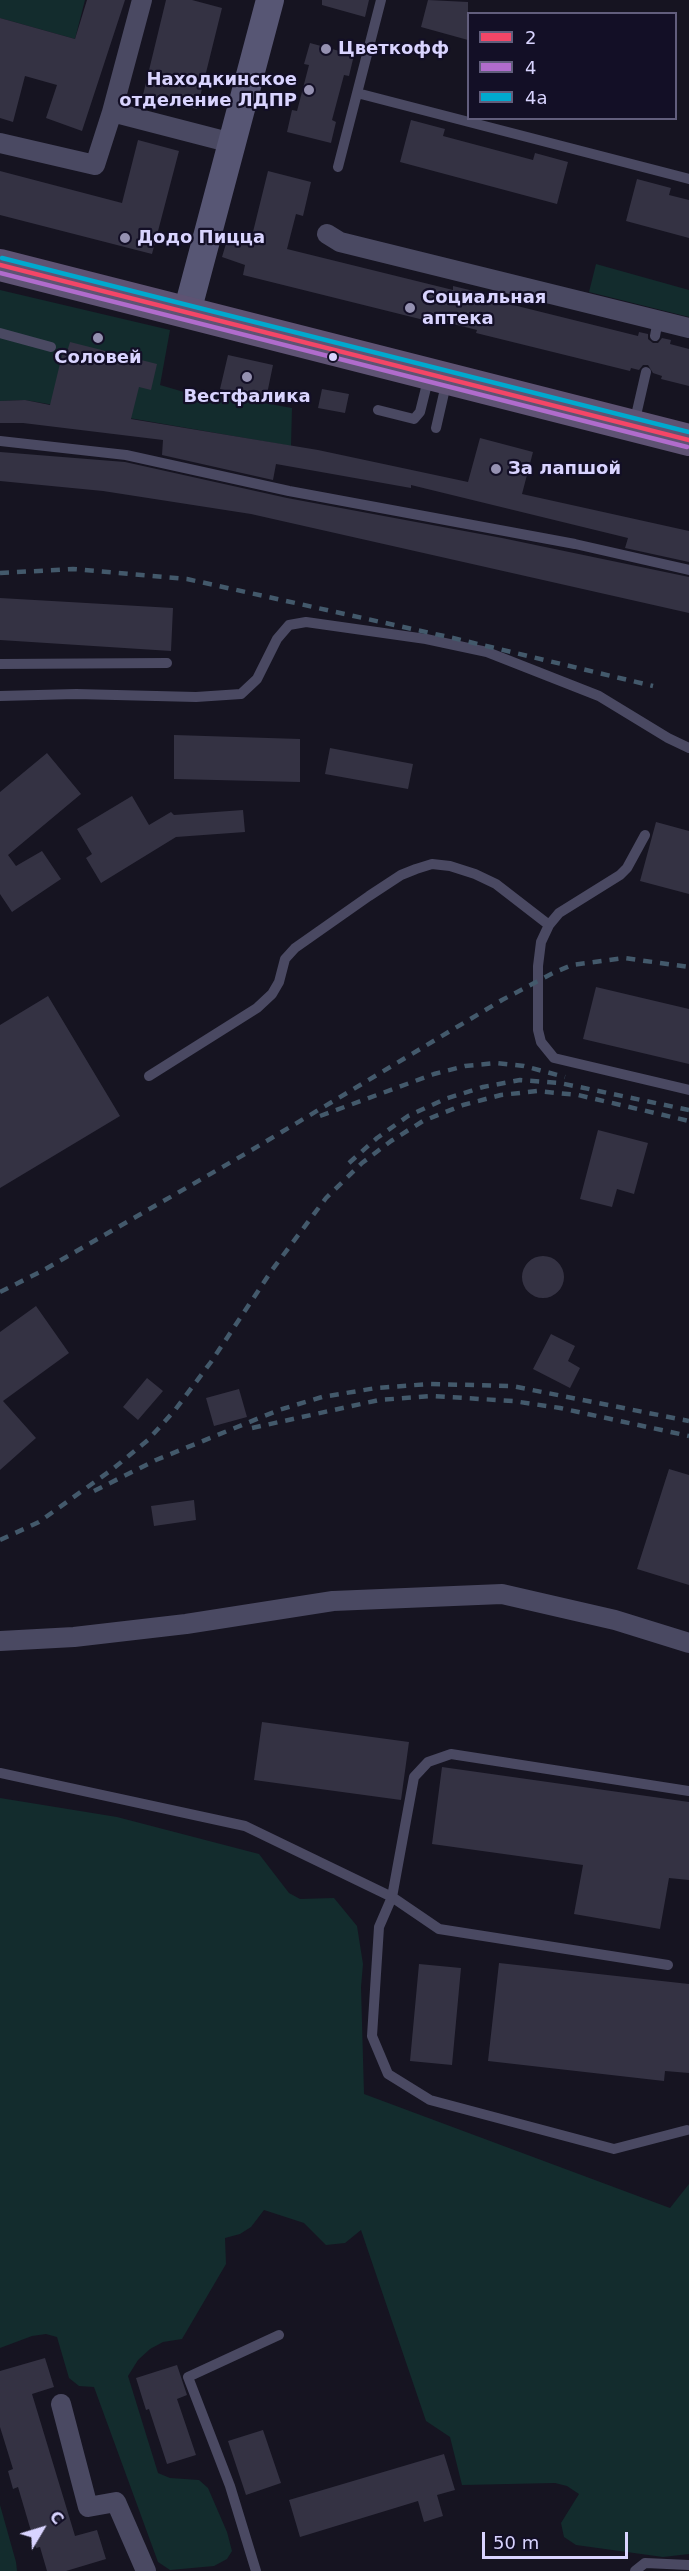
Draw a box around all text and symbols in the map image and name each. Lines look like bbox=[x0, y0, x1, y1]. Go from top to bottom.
legend bbox=[467, 12, 677, 120]
text: 2 bbox=[525, 27, 536, 48]
place label: Цветкофф bbox=[338, 38, 449, 60]
marker: Цветкофф bbox=[319, 42, 333, 56]
text: 4 bbox=[525, 57, 536, 78]
place label: Находкинское отделение ЛДПР bbox=[119, 69, 297, 112]
marker: Находкинское отделение ЛДПР bbox=[302, 83, 316, 97]
text: 4а bbox=[525, 87, 547, 108]
place label: Додо Пицца bbox=[137, 227, 265, 249]
marker: Додо Пицца bbox=[118, 231, 132, 245]
place label: Социальная аптека bbox=[422, 287, 546, 330]
marker: Социальная аптека bbox=[403, 301, 417, 315]
marker: Соловей bbox=[91, 331, 105, 345]
place label: Соловей bbox=[54, 347, 142, 369]
unlabelled marker bbox=[327, 351, 339, 363]
marker: Вестфалика bbox=[240, 370, 254, 384]
place label: Вестфалика bbox=[183, 386, 311, 408]
place label: За лапшой bbox=[508, 458, 621, 480]
marker: За лапшой bbox=[489, 462, 503, 476]
north arrow bbox=[12, 2499, 72, 2559]
text: С bbox=[45, 2507, 68, 2528]
scale bar bbox=[485, 2520, 630, 2558]
text: 50 m bbox=[493, 2532, 539, 2553]

